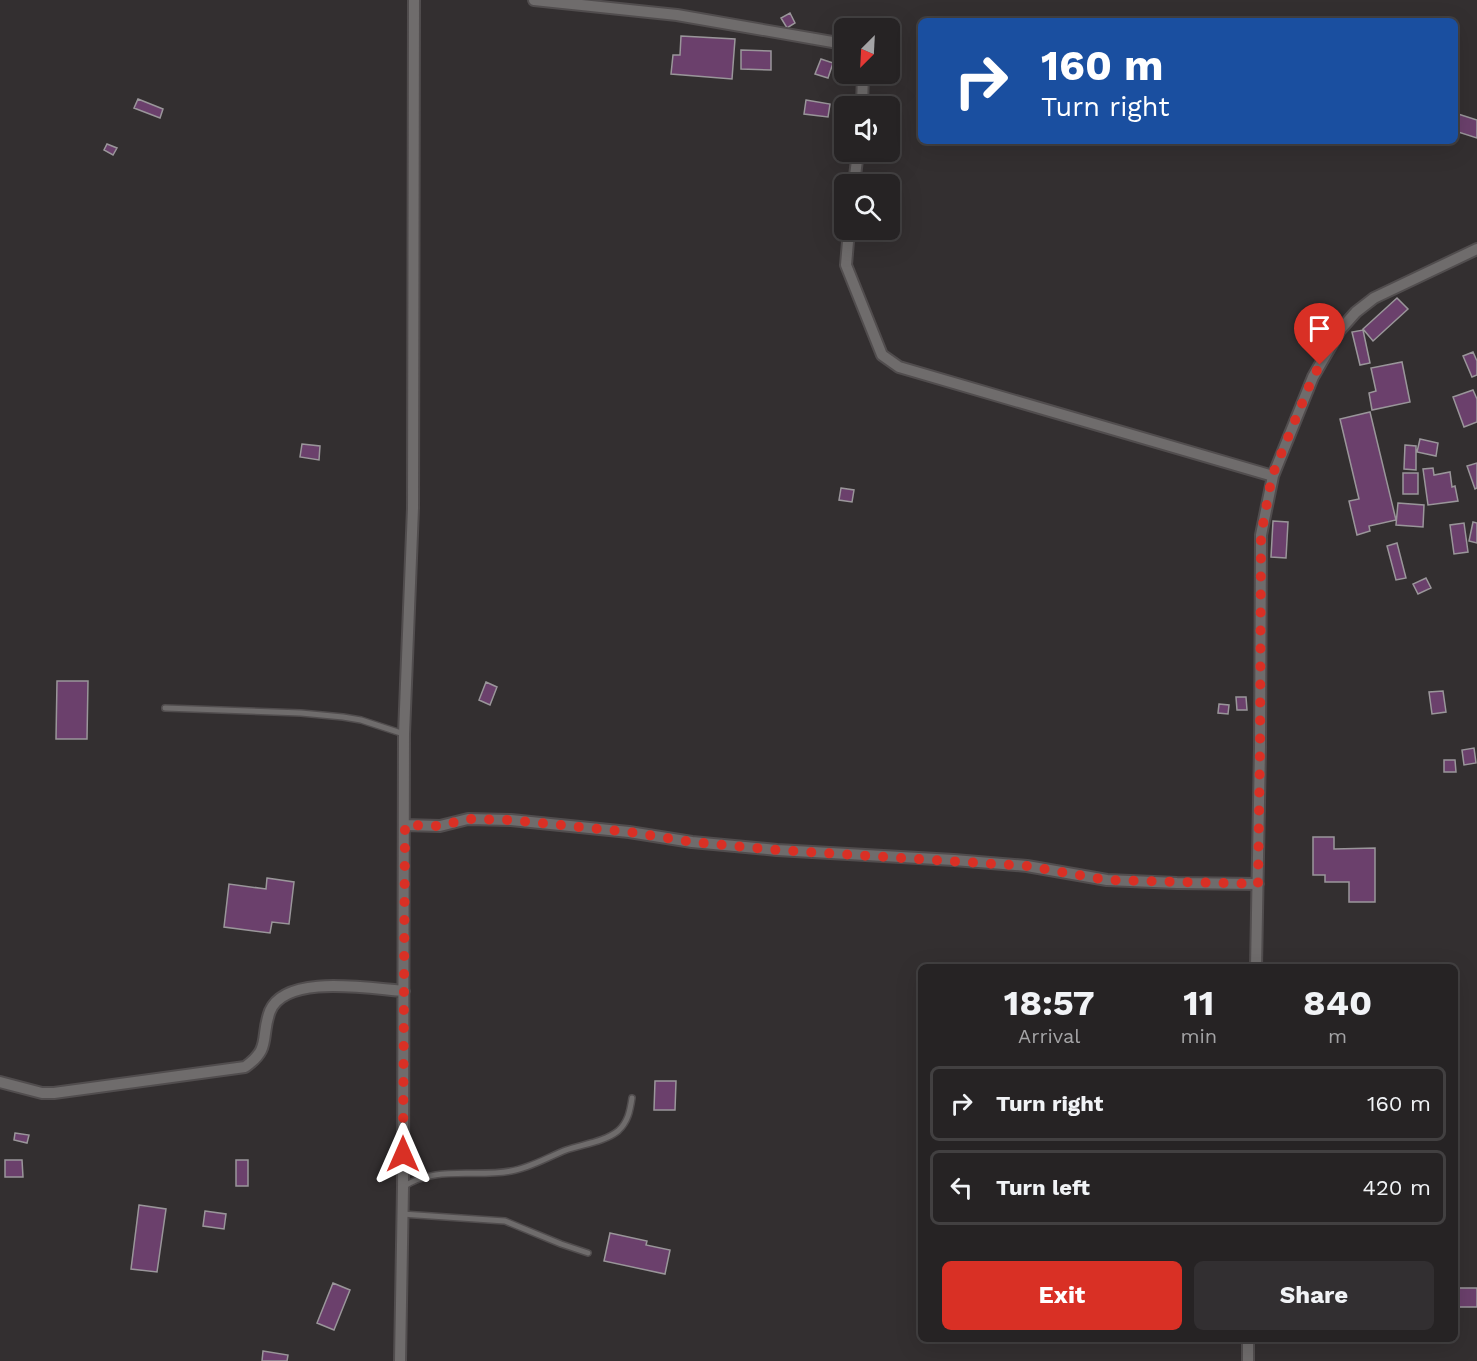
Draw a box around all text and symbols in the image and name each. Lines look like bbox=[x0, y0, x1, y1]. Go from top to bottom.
north arrow bbox=[834, 18, 900, 84]
map controls bbox=[834, 18, 900, 240]
text: 160 m bbox=[1041, 41, 1164, 90]
icon: right bbox=[942, 42, 1020, 120]
text: Turn right bbox=[1041, 91, 1170, 123]
button: sound bbox=[834, 96, 900, 162]
button: search bbox=[834, 174, 900, 240]
pin bbox=[1294, 303, 1345, 365]
icon: arrive bbox=[1303, 312, 1336, 345]
text: 18:57 bbox=[1004, 982, 1095, 1024]
text: 11 bbox=[1183, 982, 1214, 1024]
text: 840 bbox=[1303, 982, 1372, 1024]
text: Arrival bbox=[1018, 1024, 1080, 1048]
text: min bbox=[1180, 1024, 1217, 1048]
text: m bbox=[1328, 1024, 1347, 1048]
icon: right bbox=[945, 1087, 978, 1120]
text: Turn right bbox=[996, 1091, 1103, 1116]
text: 160 m bbox=[1367, 1091, 1431, 1116]
position arrow bbox=[371, 1122, 435, 1186]
icon: left bbox=[945, 1171, 978, 1204]
text: Turn left bbox=[996, 1175, 1090, 1200]
text: 420 m bbox=[1363, 1175, 1431, 1200]
button: Exit bbox=[942, 1261, 1182, 1330]
button: Share bbox=[1194, 1261, 1434, 1330]

